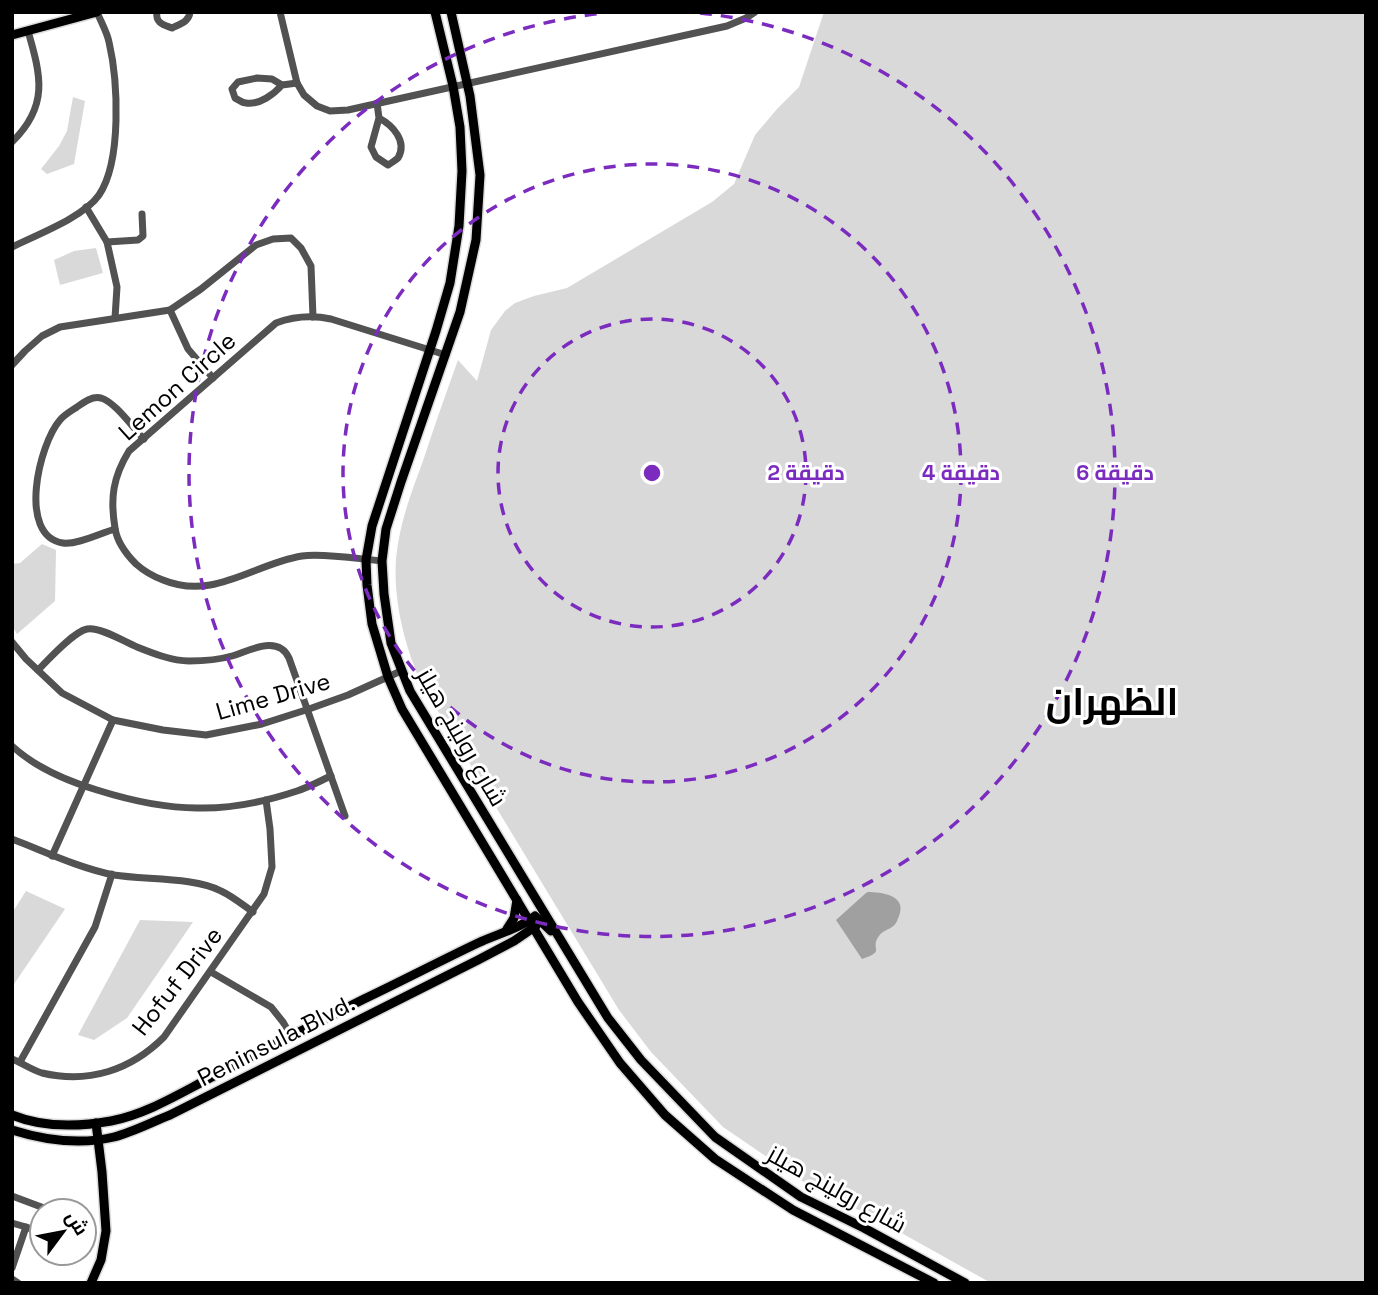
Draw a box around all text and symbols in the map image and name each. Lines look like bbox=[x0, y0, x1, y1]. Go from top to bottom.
street label: Lemon Circle bbox=[112, 325, 242, 447]
text: 2 دقيقة bbox=[767, 459, 845, 486]
text: 4 دقيقة bbox=[922, 459, 1000, 486]
text: 6 دقيقة bbox=[1076, 459, 1154, 486]
centre of rings bbox=[640, 461, 664, 485]
street label: شارع رولينج هيلز bbox=[408, 661, 514, 812]
street label: Lime Drive bbox=[212, 665, 334, 727]
district label: الظهران bbox=[1046, 678, 1178, 726]
street label: Hofuf Drive bbox=[125, 920, 229, 1042]
street label: Peninsula Blvd. bbox=[192, 987, 360, 1093]
street label: شارع رولينج هيلز bbox=[760, 1137, 912, 1241]
north arrow bbox=[28, 1197, 98, 1267]
text: ش bbox=[60, 1206, 94, 1240]

